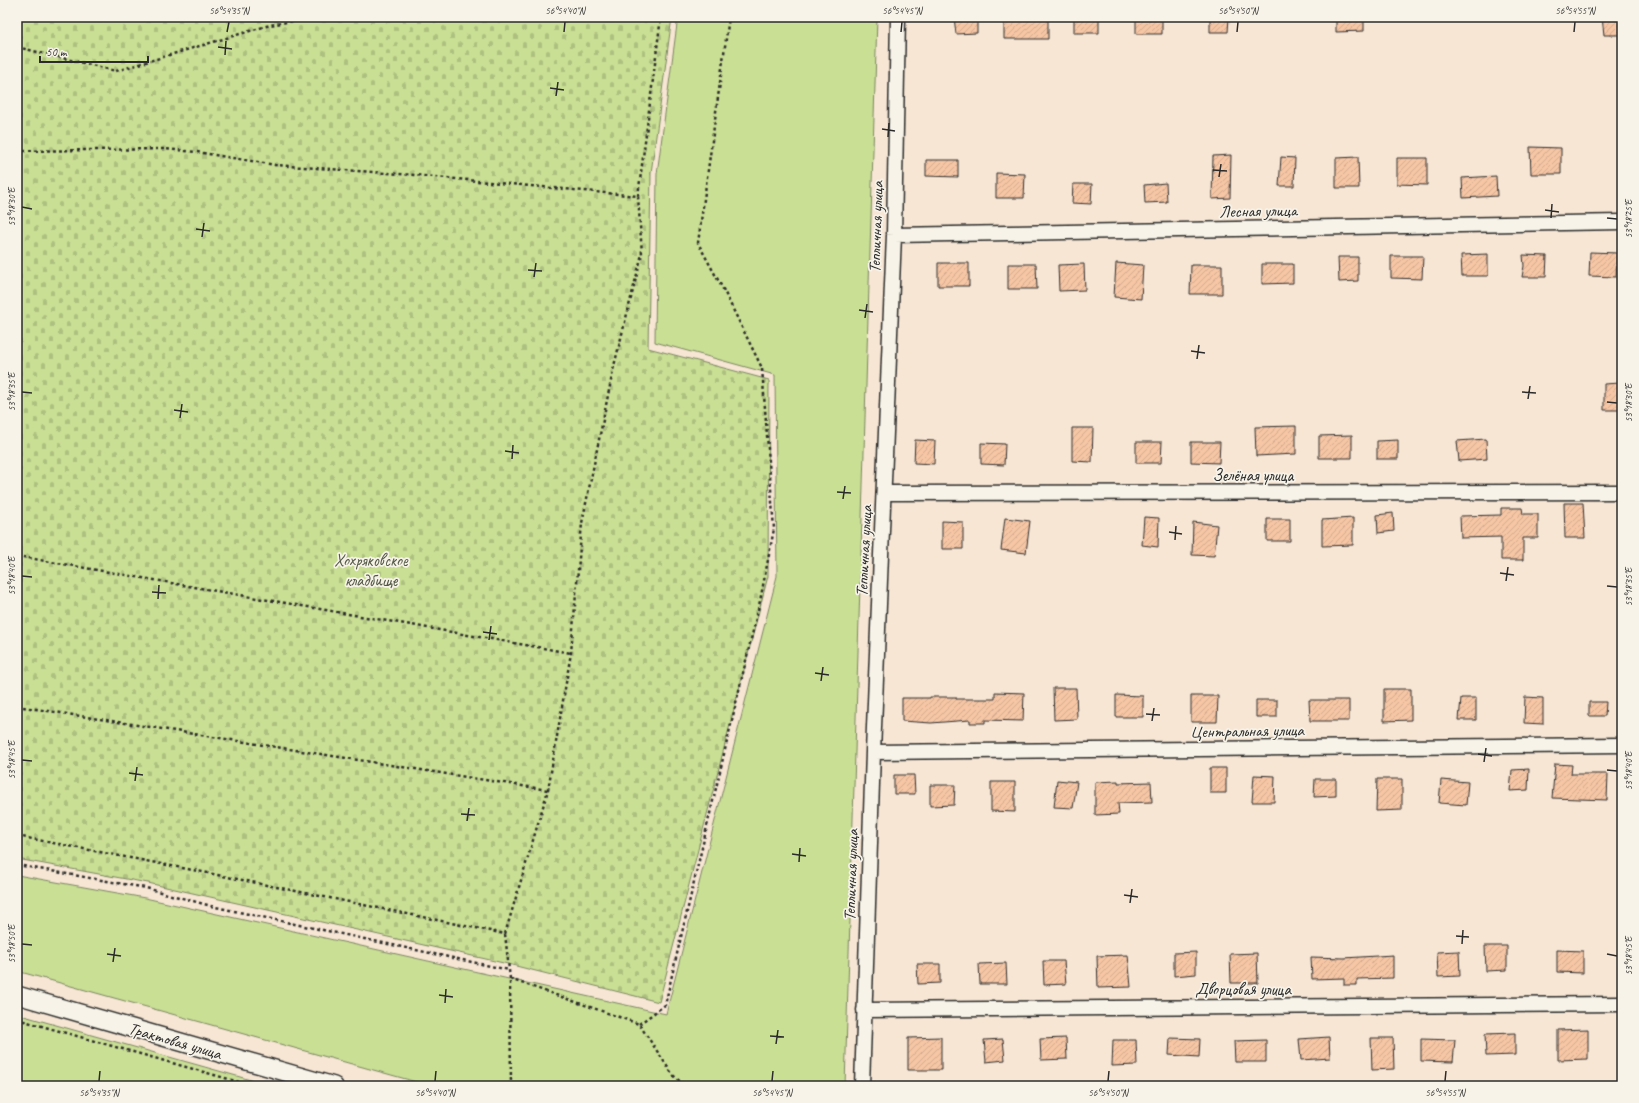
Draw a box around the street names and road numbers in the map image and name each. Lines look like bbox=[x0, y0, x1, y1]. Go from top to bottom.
street label: Тепличная улица bbox=[864, 179, 888, 273]
street label: Лесная улица bbox=[1219, 200, 1299, 222]
street label: Зелёная улица bbox=[1213, 465, 1295, 486]
street label: Тепличная улица bbox=[851, 503, 877, 597]
street label: Центральная улица bbox=[1190, 719, 1306, 742]
street label: Тепличная улица bbox=[839, 827, 863, 921]
street label: Дворцовая улица bbox=[1195, 979, 1292, 1000]
street label: Трактовая улица bbox=[126, 1018, 225, 1065]

